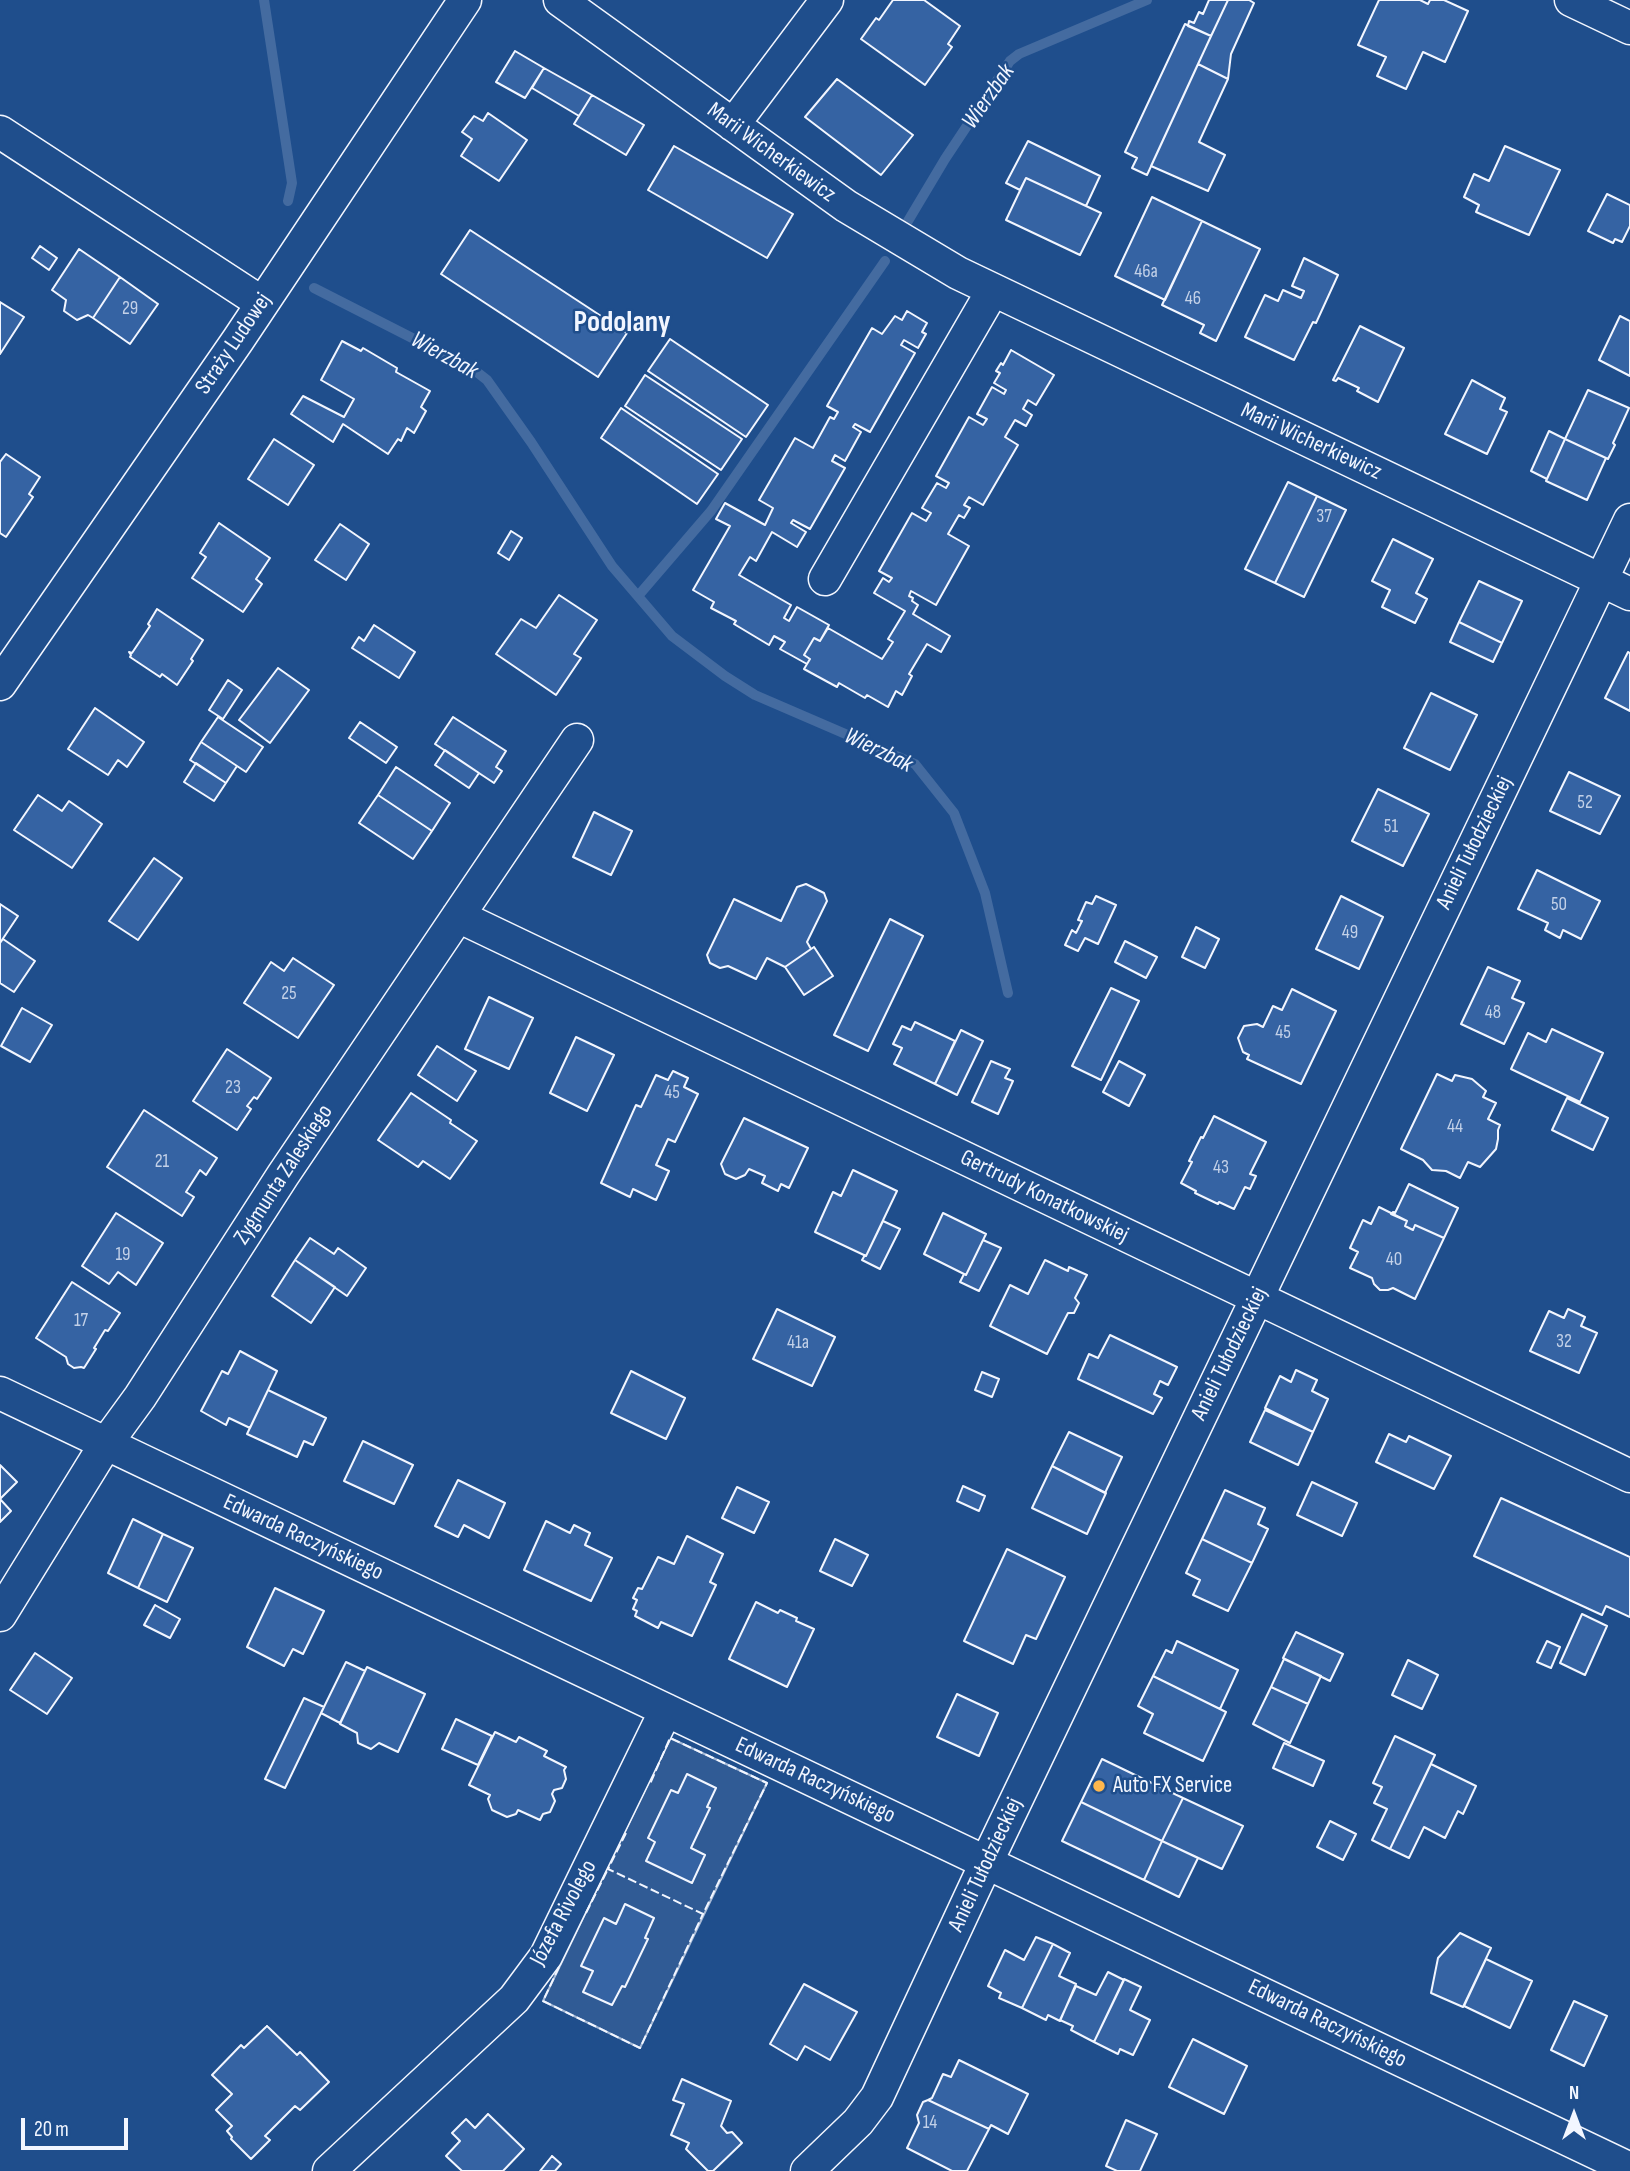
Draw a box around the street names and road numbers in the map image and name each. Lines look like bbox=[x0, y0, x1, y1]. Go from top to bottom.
street label: Marii Wicherkiewicz bbox=[701, 97, 841, 209]
street label: Straży Ludowej bbox=[190, 288, 278, 400]
street label: Marii Wicherkiewicz bbox=[1236, 397, 1386, 487]
street label: Anieli Tułodzieckiej bbox=[1431, 772, 1519, 914]
street label: Zygmunta Zaleskiego bbox=[229, 1100, 339, 1250]
street label: Gertrudy Konatkowskiej bbox=[955, 1144, 1133, 1250]
street label: Anieli Tułodzieckiej bbox=[1186, 1283, 1274, 1425]
street label: Edwarda Raczyńskiego bbox=[219, 1489, 387, 1587]
street label: Edwarda Raczyńskiego bbox=[731, 1732, 899, 1830]
street label: Anieli Tułodzieckiej bbox=[943, 1794, 1029, 1936]
street label: Józefa Rivolego bbox=[525, 1856, 603, 1970]
street label: Edwarda Raczyńskiego bbox=[1243, 1974, 1411, 2074]

